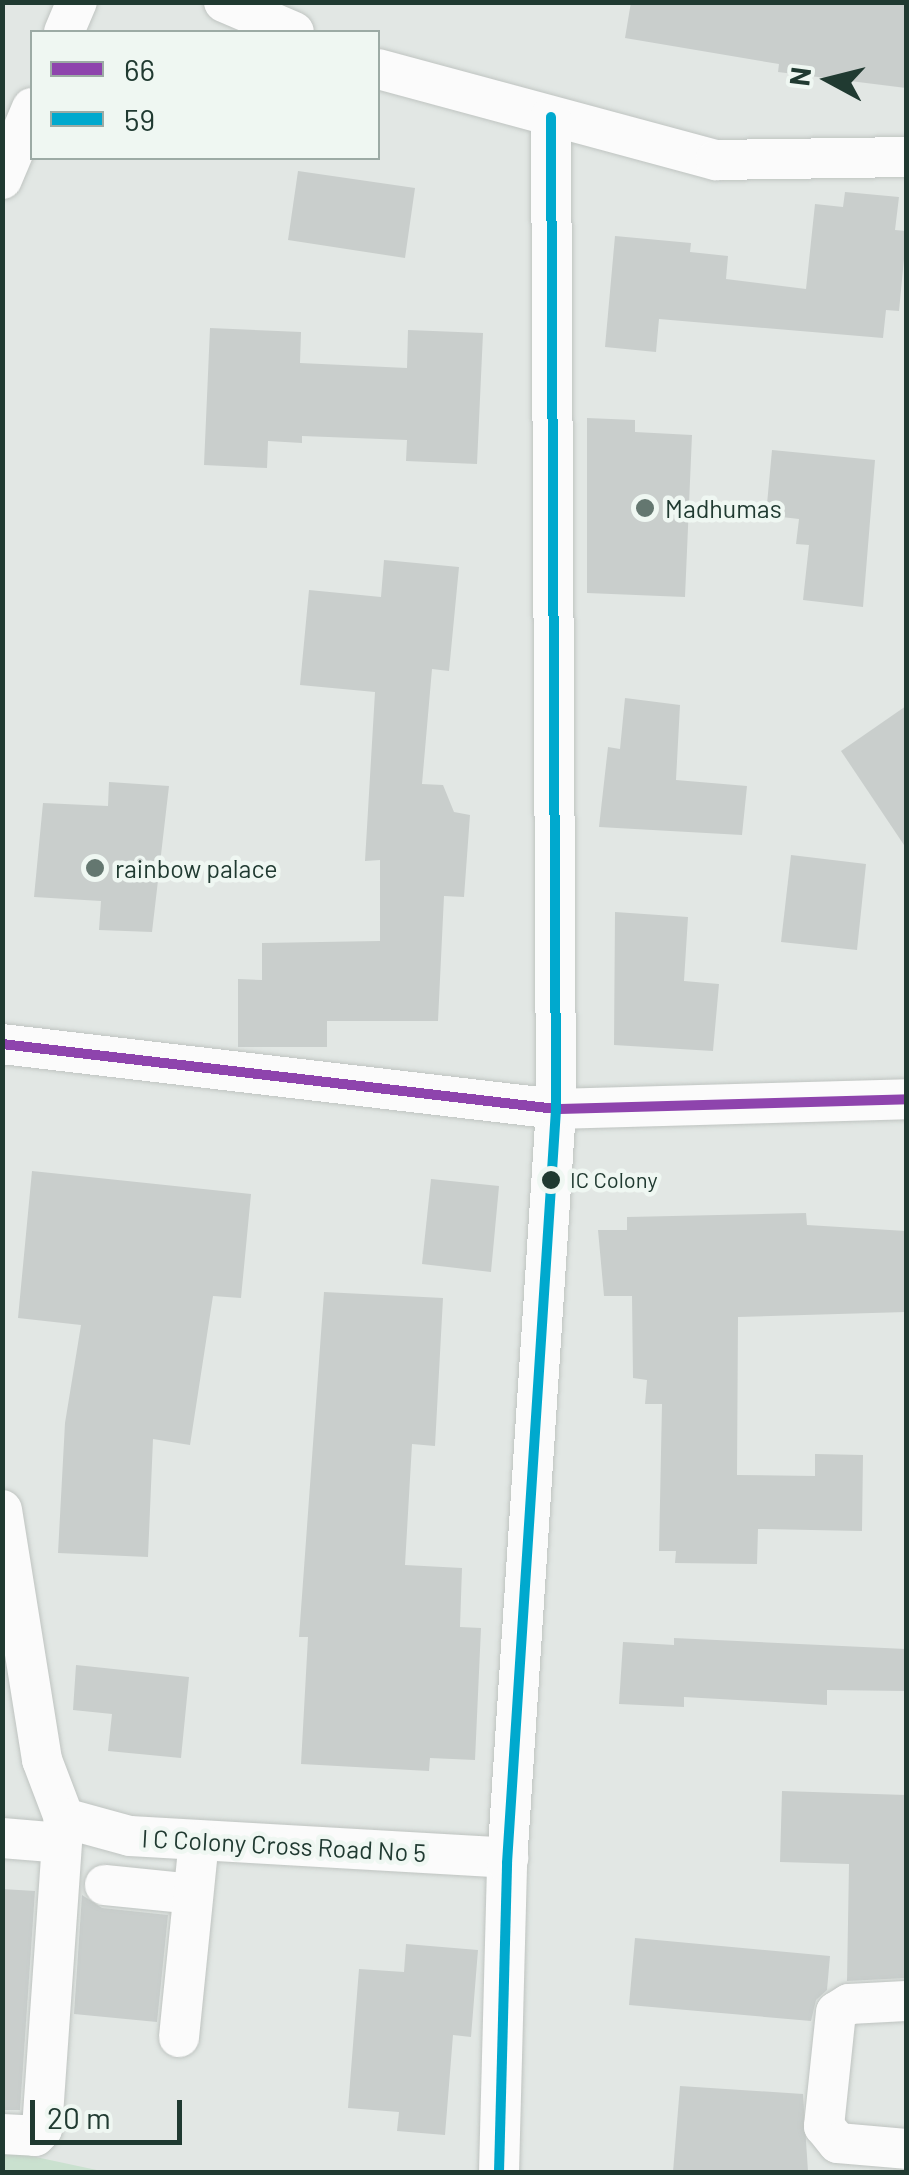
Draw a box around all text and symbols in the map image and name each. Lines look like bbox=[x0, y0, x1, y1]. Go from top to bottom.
legend bbox=[30, 30, 380, 160]
north arrow bbox=[779, 30, 879, 130]
text: 66 bbox=[124, 51, 155, 87]
text: N bbox=[781, 65, 817, 88]
text: 59 bbox=[124, 101, 155, 137]
place label: Madhumas bbox=[665, 493, 782, 523]
marker: Madhumas bbox=[634, 497, 656, 519]
place label: rainbow palace bbox=[115, 853, 278, 883]
marker: rainbow palace bbox=[84, 857, 106, 879]
place label: IC Colony bbox=[570, 1167, 658, 1193]
marker: IC Colony bbox=[541, 1170, 561, 1190]
street label: I C Colony Cross Road No 5 bbox=[141, 1823, 427, 1867]
scale bar bbox=[35, 2080, 188, 2142]
text: 20 m bbox=[47, 2099, 111, 2135]

